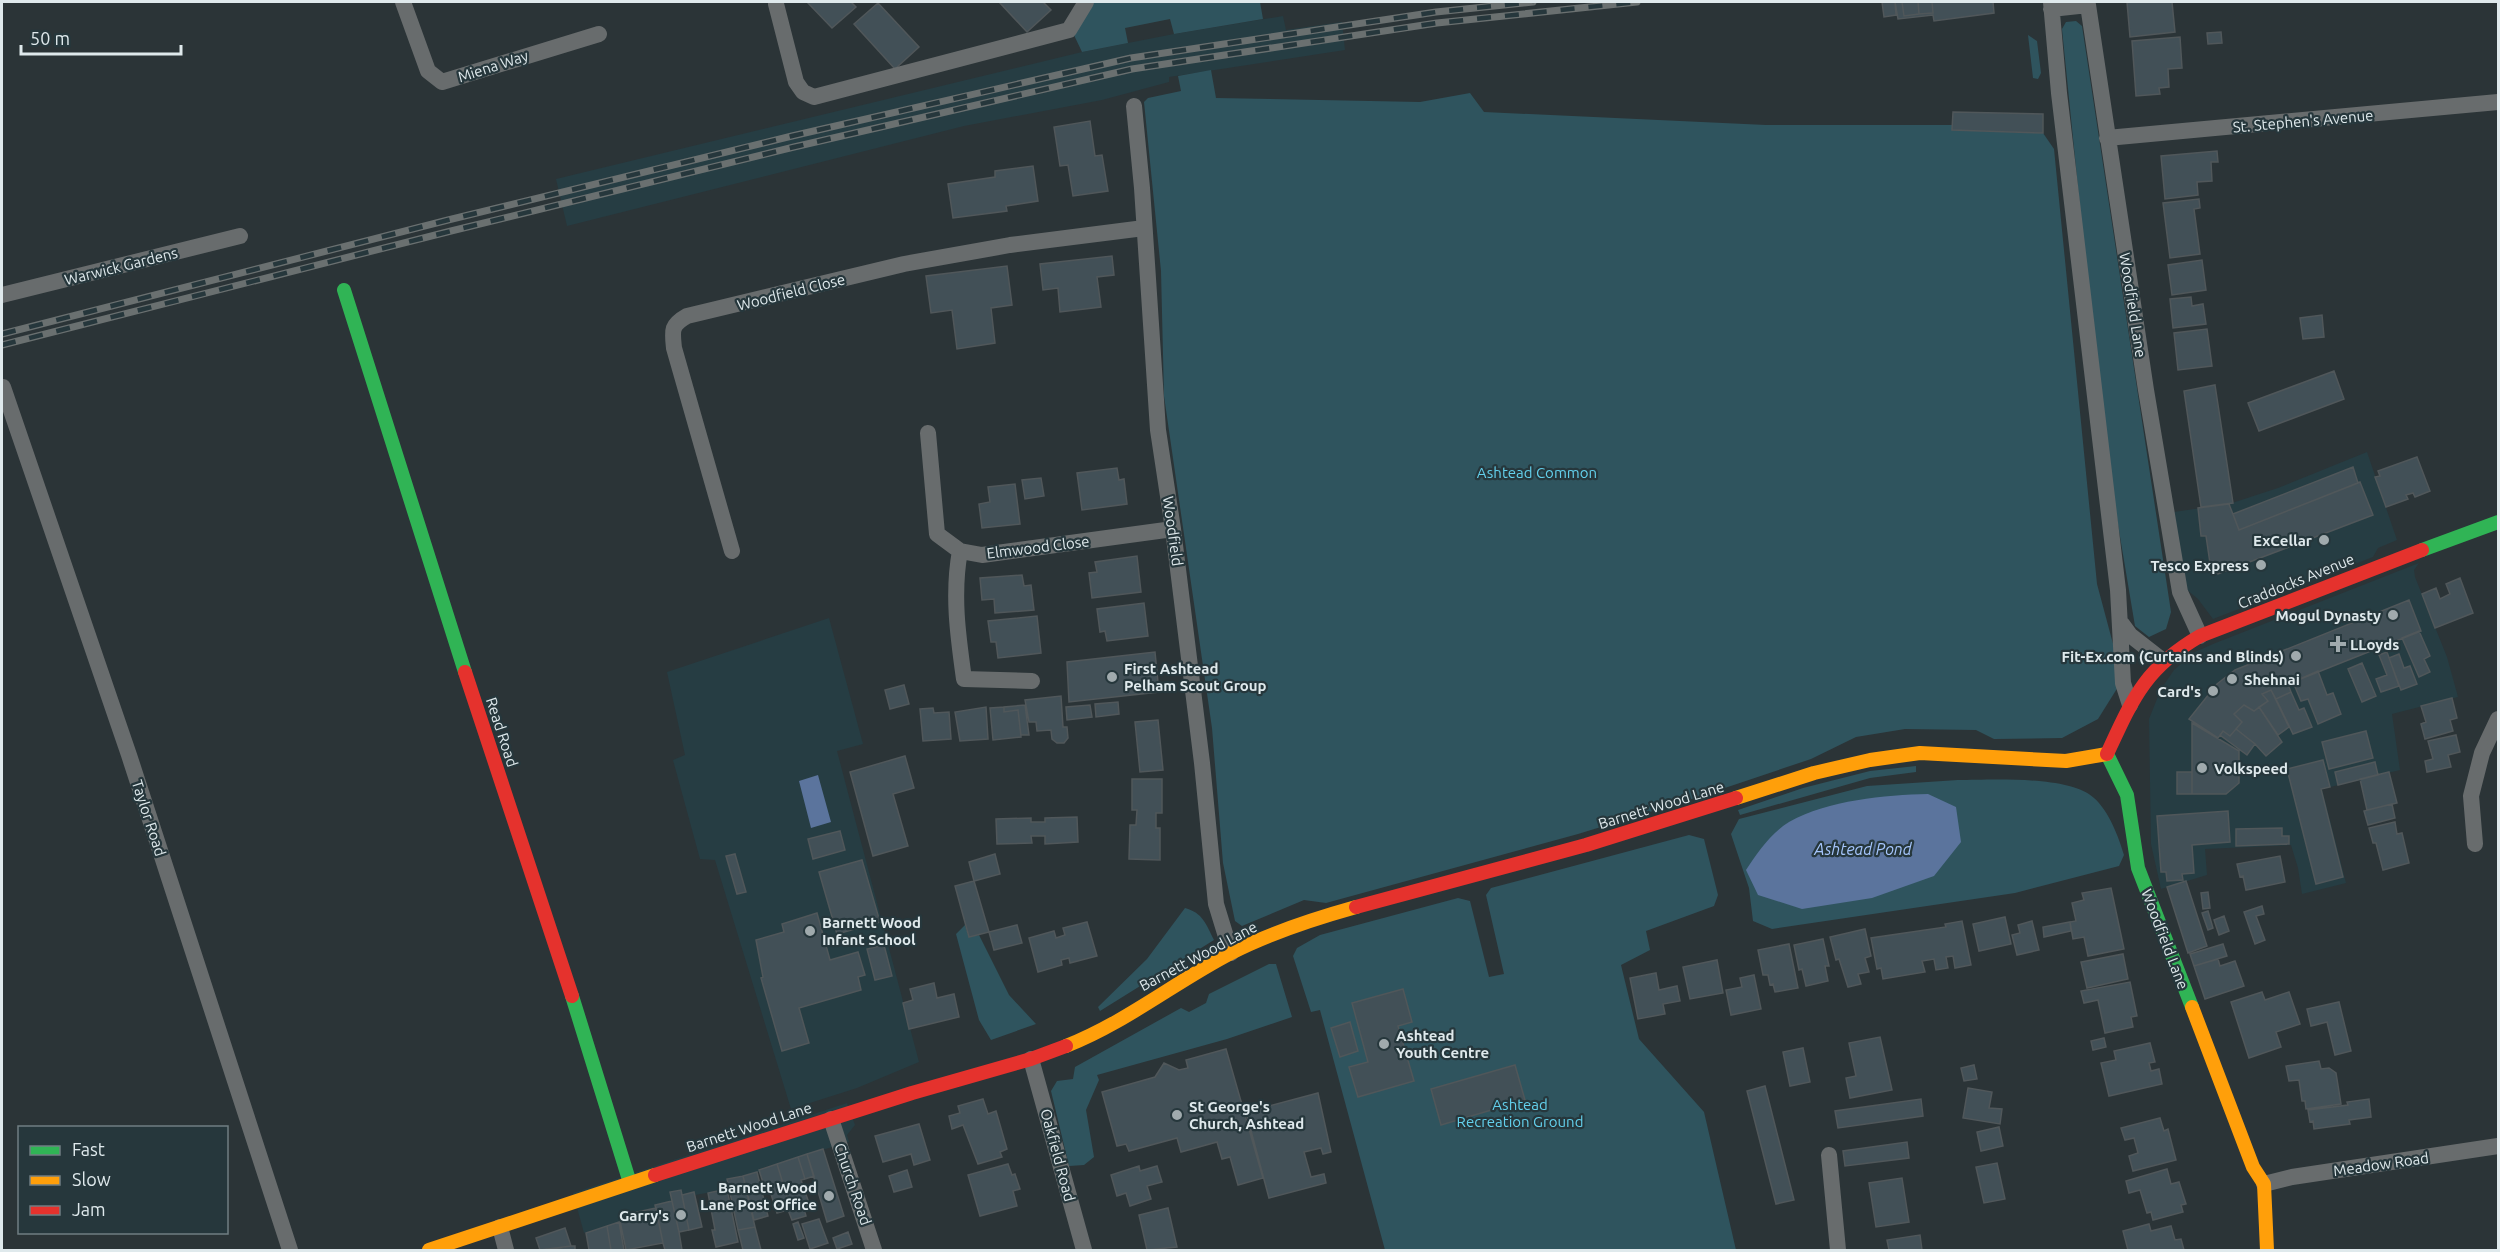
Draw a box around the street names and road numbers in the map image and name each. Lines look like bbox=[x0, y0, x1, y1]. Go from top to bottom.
street label: Miena Way bbox=[456, 47, 530, 85]
street label: St. Stephen's Avenue bbox=[2232, 106, 2374, 136]
street label: Warwick Gardens bbox=[63, 244, 179, 288]
street label: Woodfield Lane bbox=[2116, 251, 2150, 359]
street label: Woodfield Close bbox=[735, 270, 847, 314]
street label: Woodfield bbox=[1160, 495, 1186, 567]
street label: Elmwood Close bbox=[986, 532, 1090, 562]
street label: Craddocks Avenue bbox=[2235, 550, 2357, 612]
street label: Read Road bbox=[483, 695, 521, 769]
street label: Taylor Road bbox=[129, 778, 169, 858]
street label: Barnett Wood Lane bbox=[1596, 778, 1726, 832]
street label: Woodfield Lane bbox=[2138, 886, 2192, 992]
street label: Barnett Wood Lane bbox=[1136, 918, 1260, 994]
street label: Barnett Wood Lane bbox=[684, 1099, 814, 1155]
street label: Oakfield Road bbox=[1037, 1107, 1079, 1203]
street label: Church Road bbox=[831, 1141, 875, 1227]
street label: Meadow Road bbox=[2332, 1149, 2430, 1179]

